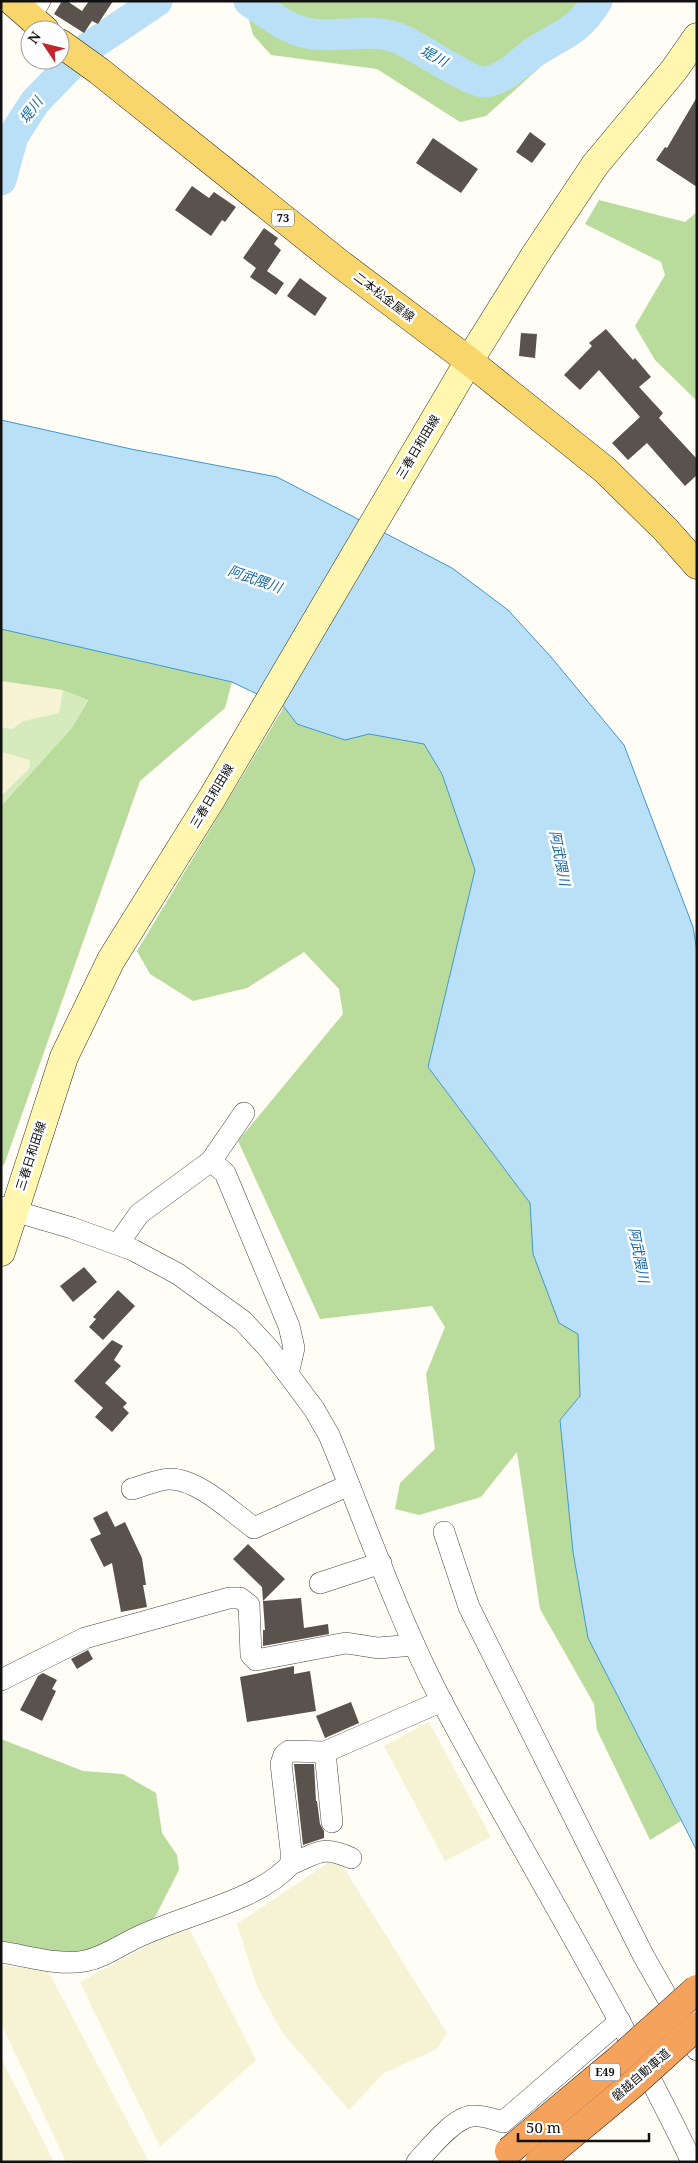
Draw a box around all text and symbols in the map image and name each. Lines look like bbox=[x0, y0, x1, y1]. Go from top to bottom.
north arrow bbox=[20, 20, 70, 70]
text: N bbox=[23, 27, 45, 47]
water label: 堤川 bbox=[417, 41, 453, 71]
water label: 堤川 bbox=[15, 91, 48, 127]
road number: 73 bbox=[272, 210, 294, 227]
street label: 二本松金屋線 bbox=[350, 268, 418, 325]
street label: 三春日和田線 bbox=[392, 411, 443, 482]
water label: 阿武隈川 bbox=[226, 560, 287, 597]
street label: 三春日和田線 bbox=[186, 760, 237, 831]
water label: 阿武隈川 bbox=[546, 829, 576, 889]
street label: 三春日和田線 bbox=[11, 1119, 50, 1193]
water label: 阿武隈川 bbox=[625, 1226, 655, 1286]
street label: 磐越自動車道 bbox=[608, 2045, 673, 2105]
road number: E49 bbox=[590, 2064, 620, 2080]
scale bar bbox=[518, 2110, 649, 2142]
text: 50 m bbox=[526, 2117, 561, 2137]

